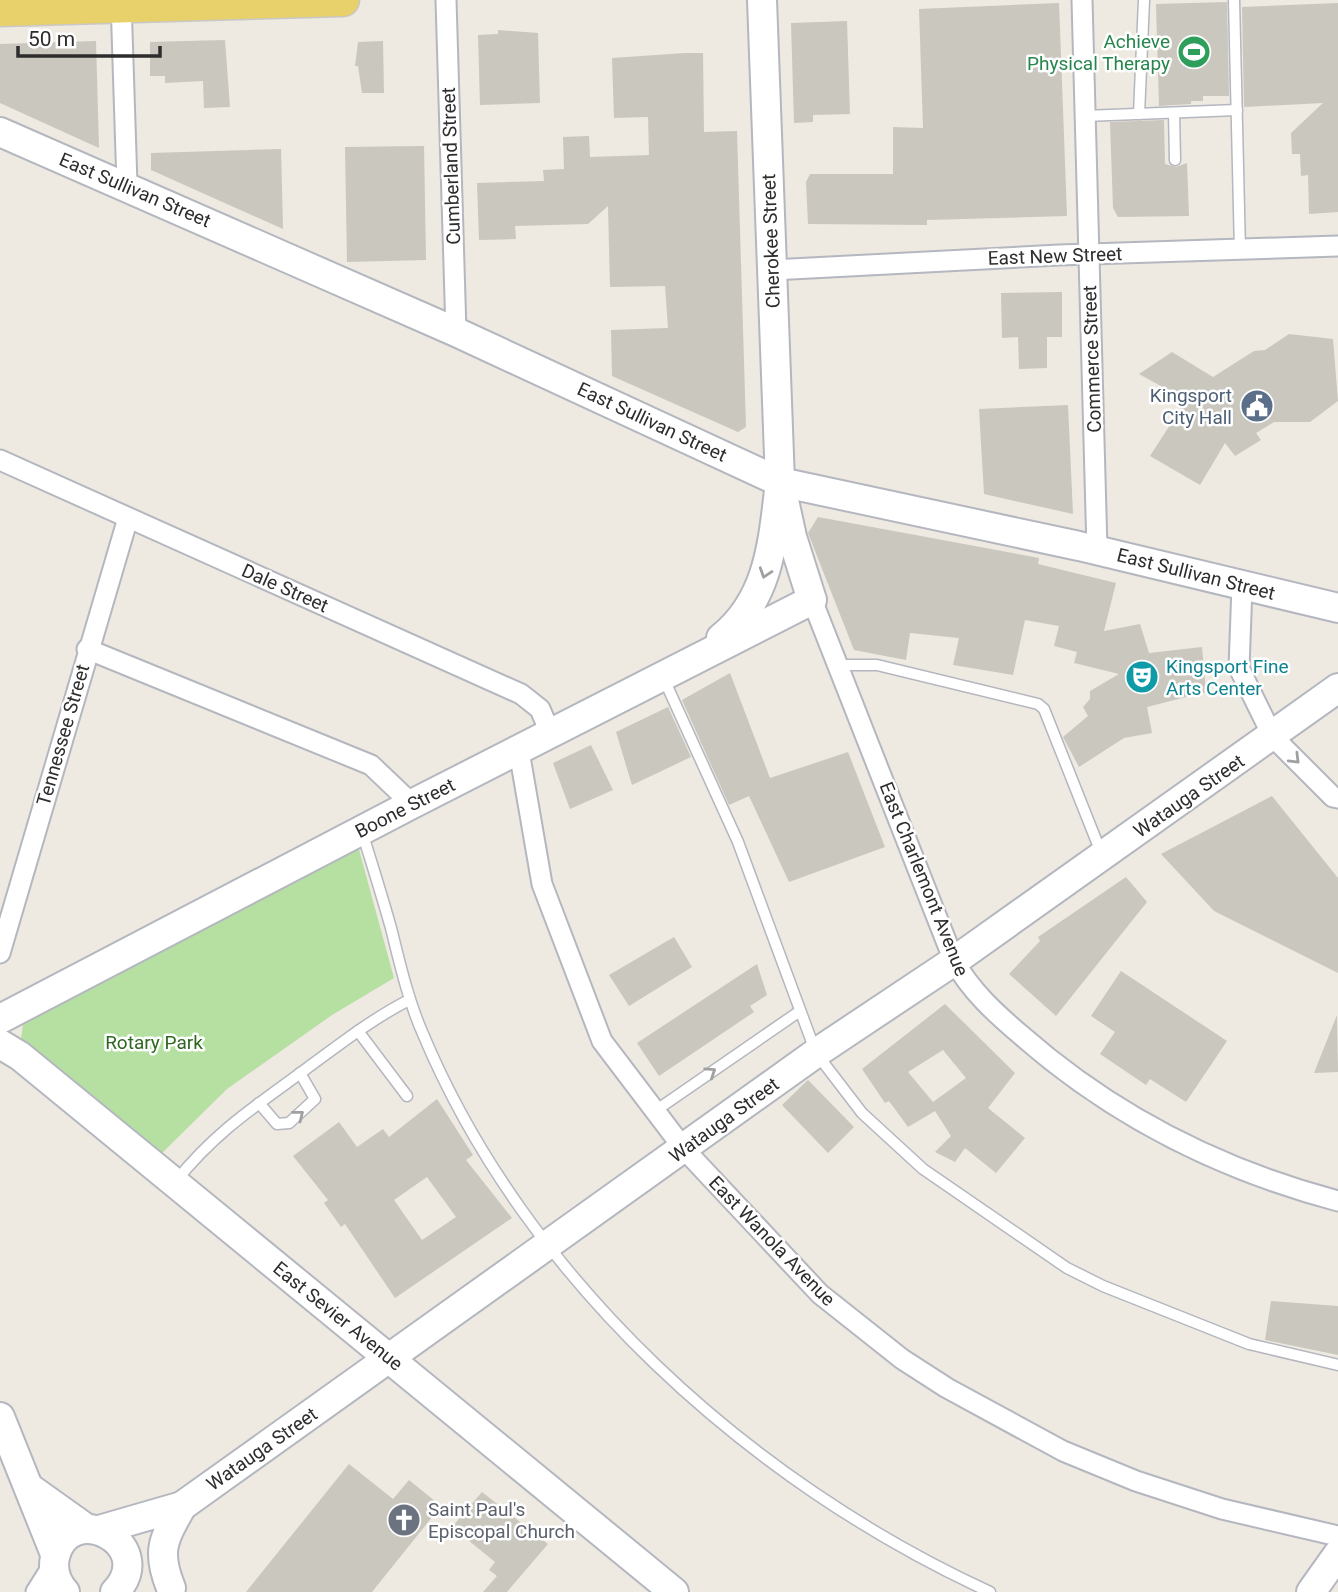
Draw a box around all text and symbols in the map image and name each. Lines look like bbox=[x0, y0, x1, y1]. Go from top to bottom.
scale bar bbox=[18, 14, 159, 58]
text: 50 m bbox=[28, 27, 75, 51]
place label: Achieve Physical Therapy bbox=[1027, 30, 1170, 75]
sports icon: Achieve Physical Therapy bbox=[1175, 33, 1213, 71]
street label: Cumberland Street bbox=[437, 87, 465, 245]
street label: East Sullivan Street bbox=[56, 148, 214, 232]
street label: Cherokee Street bbox=[757, 173, 785, 309]
street label: East New Street bbox=[987, 242, 1123, 270]
street label: Commerce Street bbox=[1078, 285, 1106, 433]
street label: East Sullivan Street bbox=[574, 377, 730, 467]
place label: Kingsport City Hall bbox=[1150, 384, 1232, 429]
public building icon: Kingsport City Hall bbox=[1238, 387, 1276, 425]
street label: East Sullivan Street bbox=[1115, 543, 1277, 605]
street label: Dale Street bbox=[238, 559, 332, 617]
one-way arrow bbox=[759, 567, 774, 579]
place label: Kingsport Fine Arts Center bbox=[1166, 655, 1289, 700]
theatre icon: Kingsport Fine Arts Center bbox=[1123, 658, 1161, 696]
street label: Tennessee Street bbox=[32, 662, 94, 808]
street label: Watauga Street bbox=[1129, 749, 1249, 843]
one-way arrow bbox=[1287, 751, 1300, 764]
street label: Boone Street bbox=[351, 773, 459, 843]
street label: East Charlemont Avenue bbox=[875, 779, 973, 979]
park label: Rotary Park bbox=[105, 1031, 203, 1054]
one-way arrow bbox=[703, 1068, 716, 1080]
street label: Watauga Street bbox=[665, 1073, 783, 1167]
one-way arrow bbox=[291, 1111, 304, 1123]
street label: East Wanola Avenue bbox=[704, 1171, 840, 1311]
street label: East Sevier Avenue bbox=[268, 1257, 408, 1375]
street label: Watauga Street bbox=[202, 1402, 322, 1496]
place label: Saint Paul's Episcopal Church bbox=[428, 1498, 575, 1543]
church icon: Saint Paul's Episcopal Church bbox=[385, 1501, 423, 1539]

